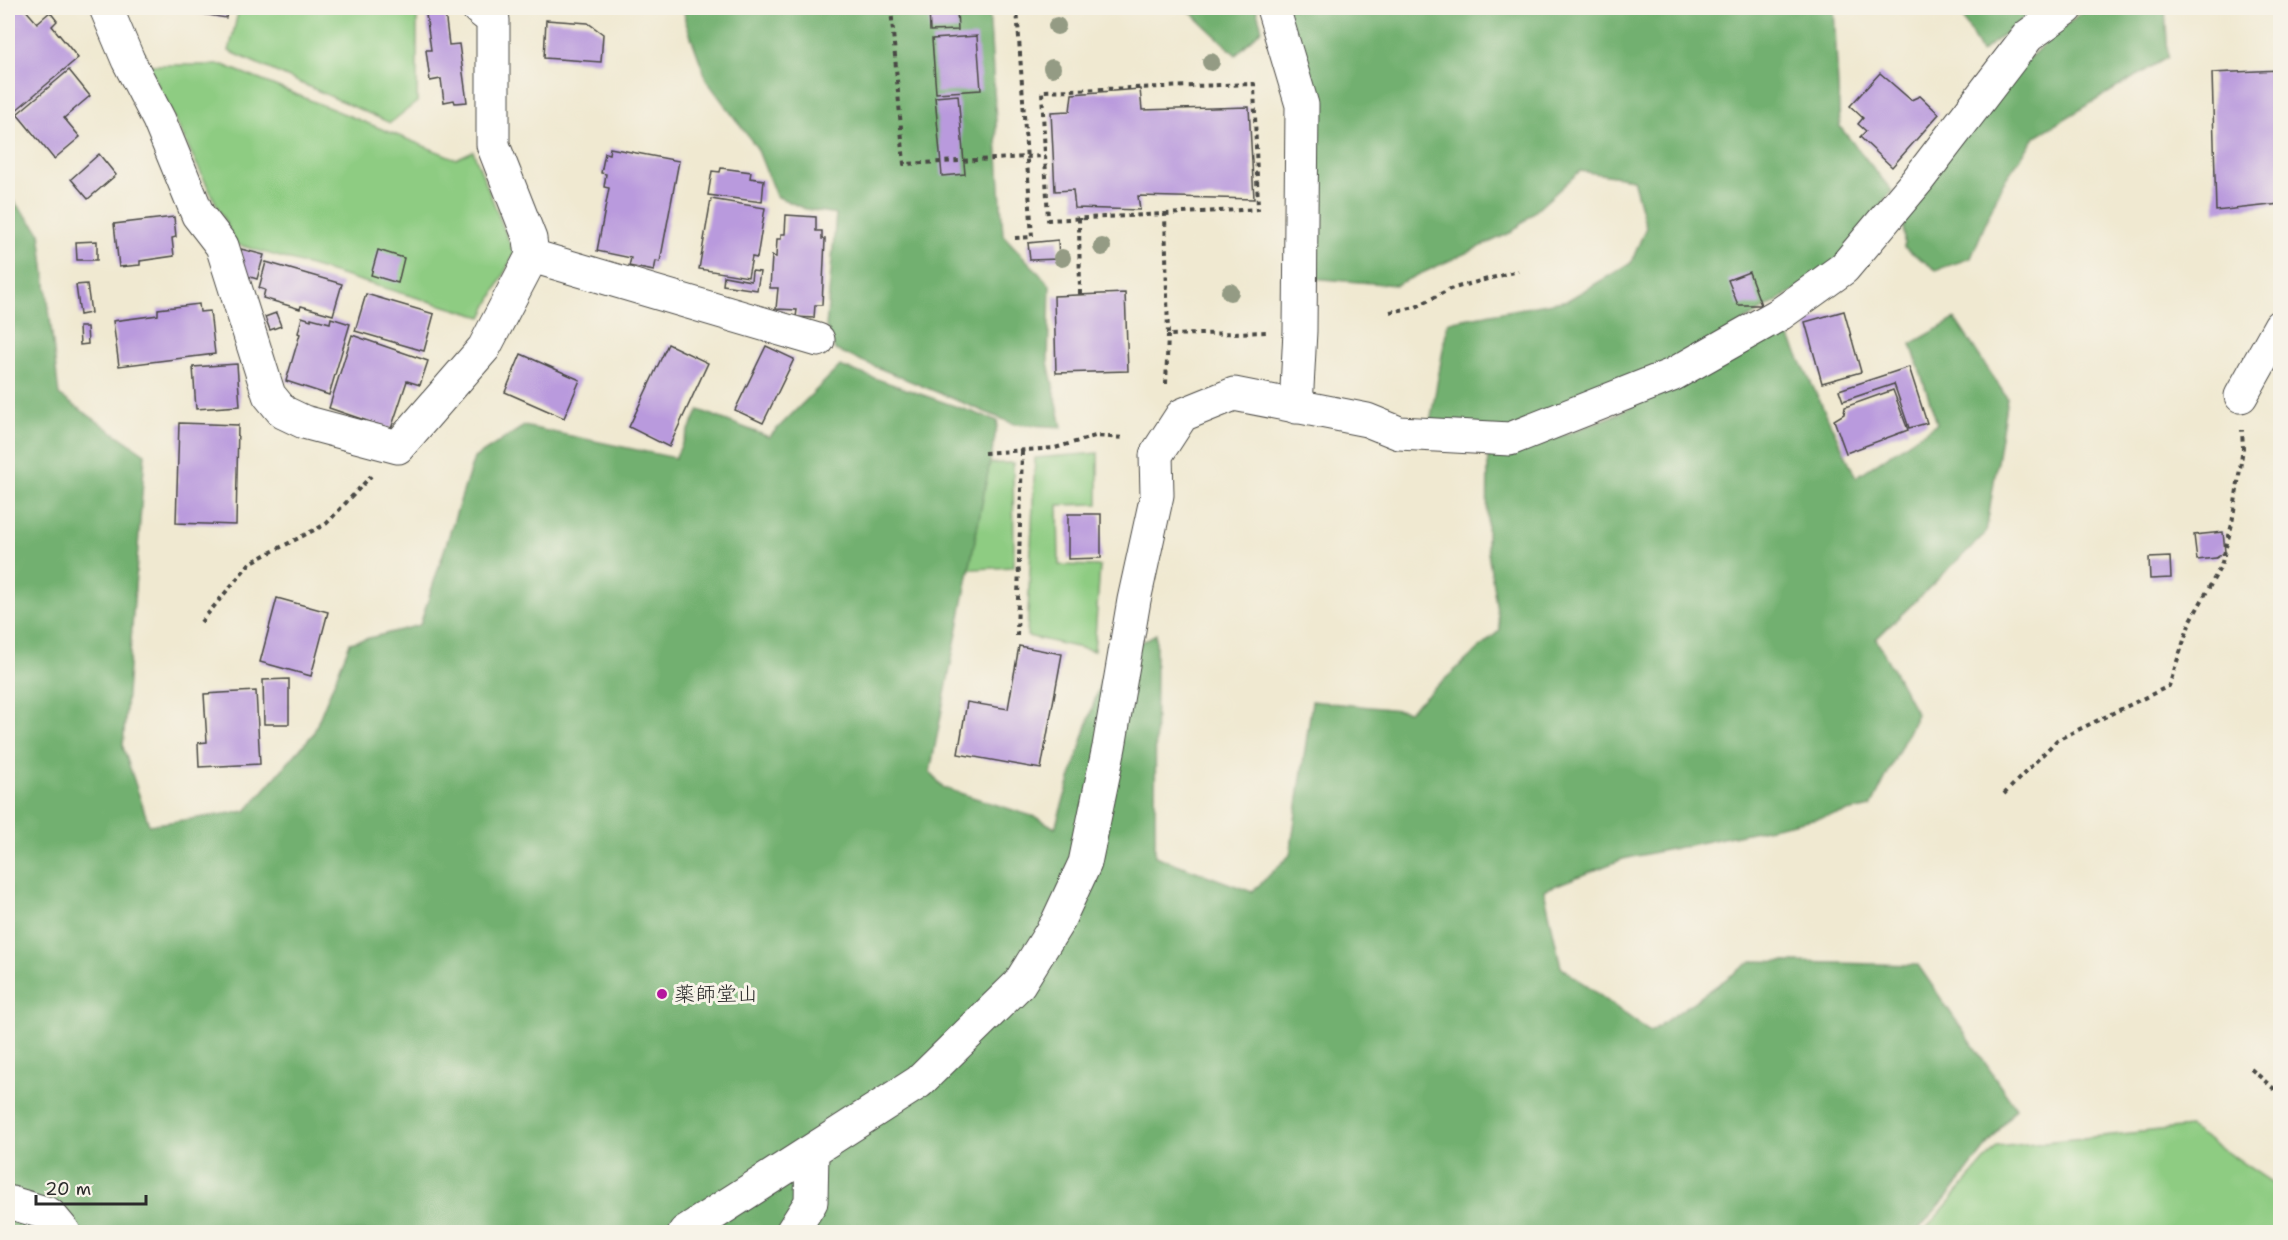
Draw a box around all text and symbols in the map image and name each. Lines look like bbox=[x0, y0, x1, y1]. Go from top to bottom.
place label: 薬師堂山 bbox=[674, 980, 758, 1008]
marker: 薬師堂山 bbox=[655, 987, 669, 1001]
scale bar bbox=[36, 1168, 146, 1206]
text: 20 m bbox=[45, 1177, 91, 1201]

